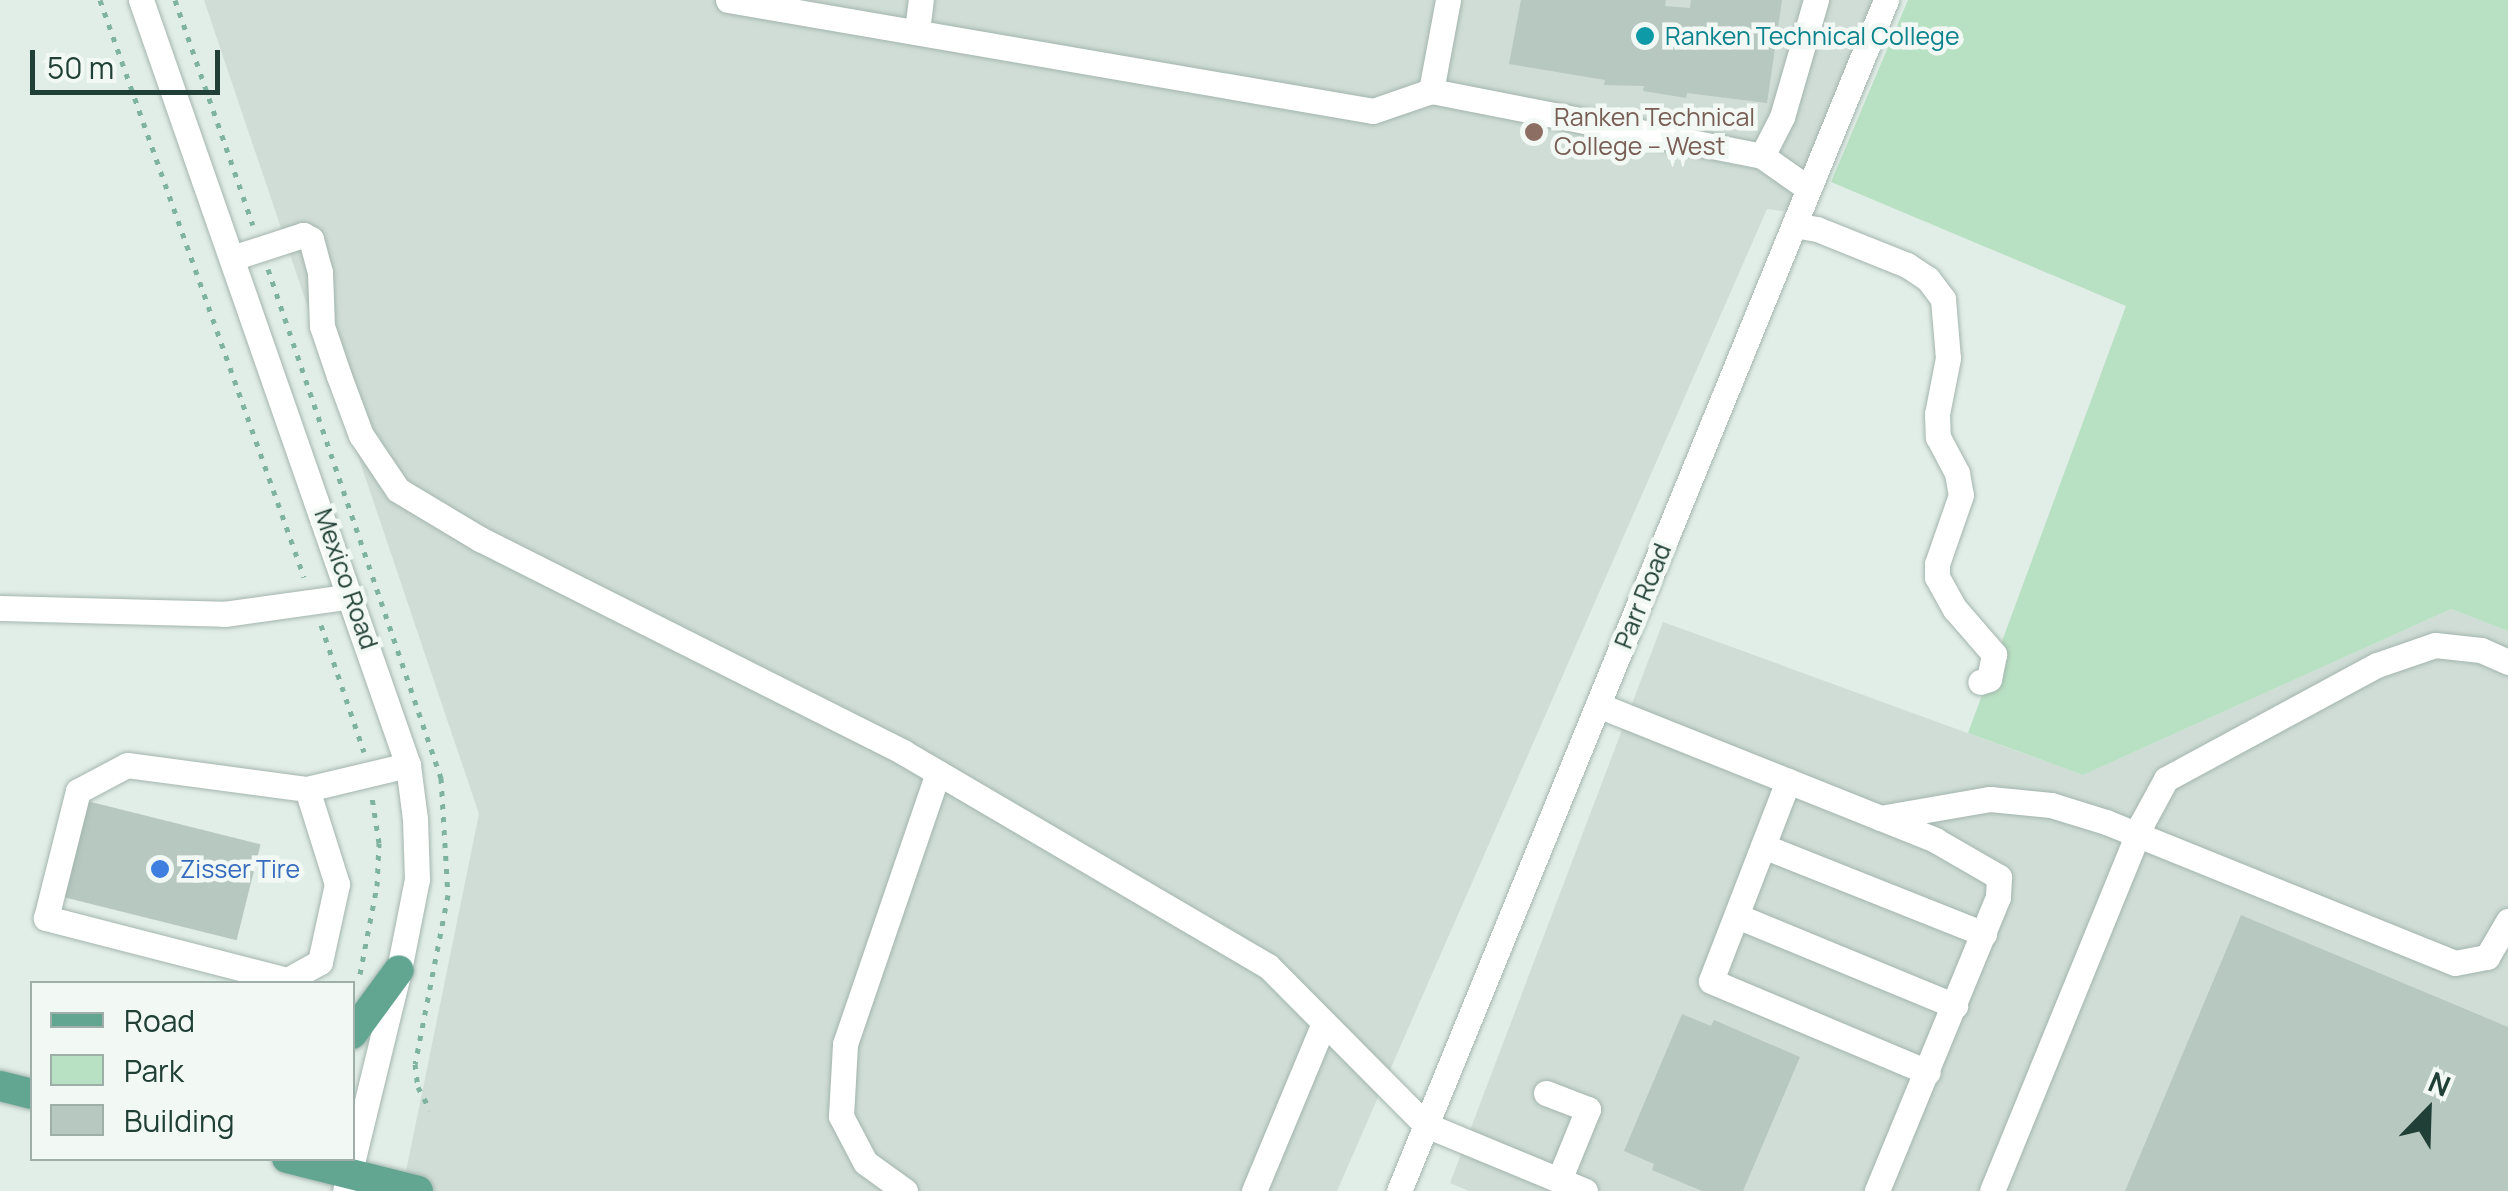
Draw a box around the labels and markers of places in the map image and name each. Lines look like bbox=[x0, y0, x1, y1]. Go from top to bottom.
place label: Ranken Technical College bbox=[1665, 21, 1959, 51]
marker: Ranken Technical College bbox=[1634, 25, 1656, 47]
place label: Ranken Technical College – West bbox=[1554, 103, 1755, 162]
marker: Ranken Technical College – West bbox=[1523, 121, 1545, 143]
place label: Zisser Tire bbox=[180, 854, 300, 884]
marker: Zisser Tire bbox=[149, 858, 171, 880]

